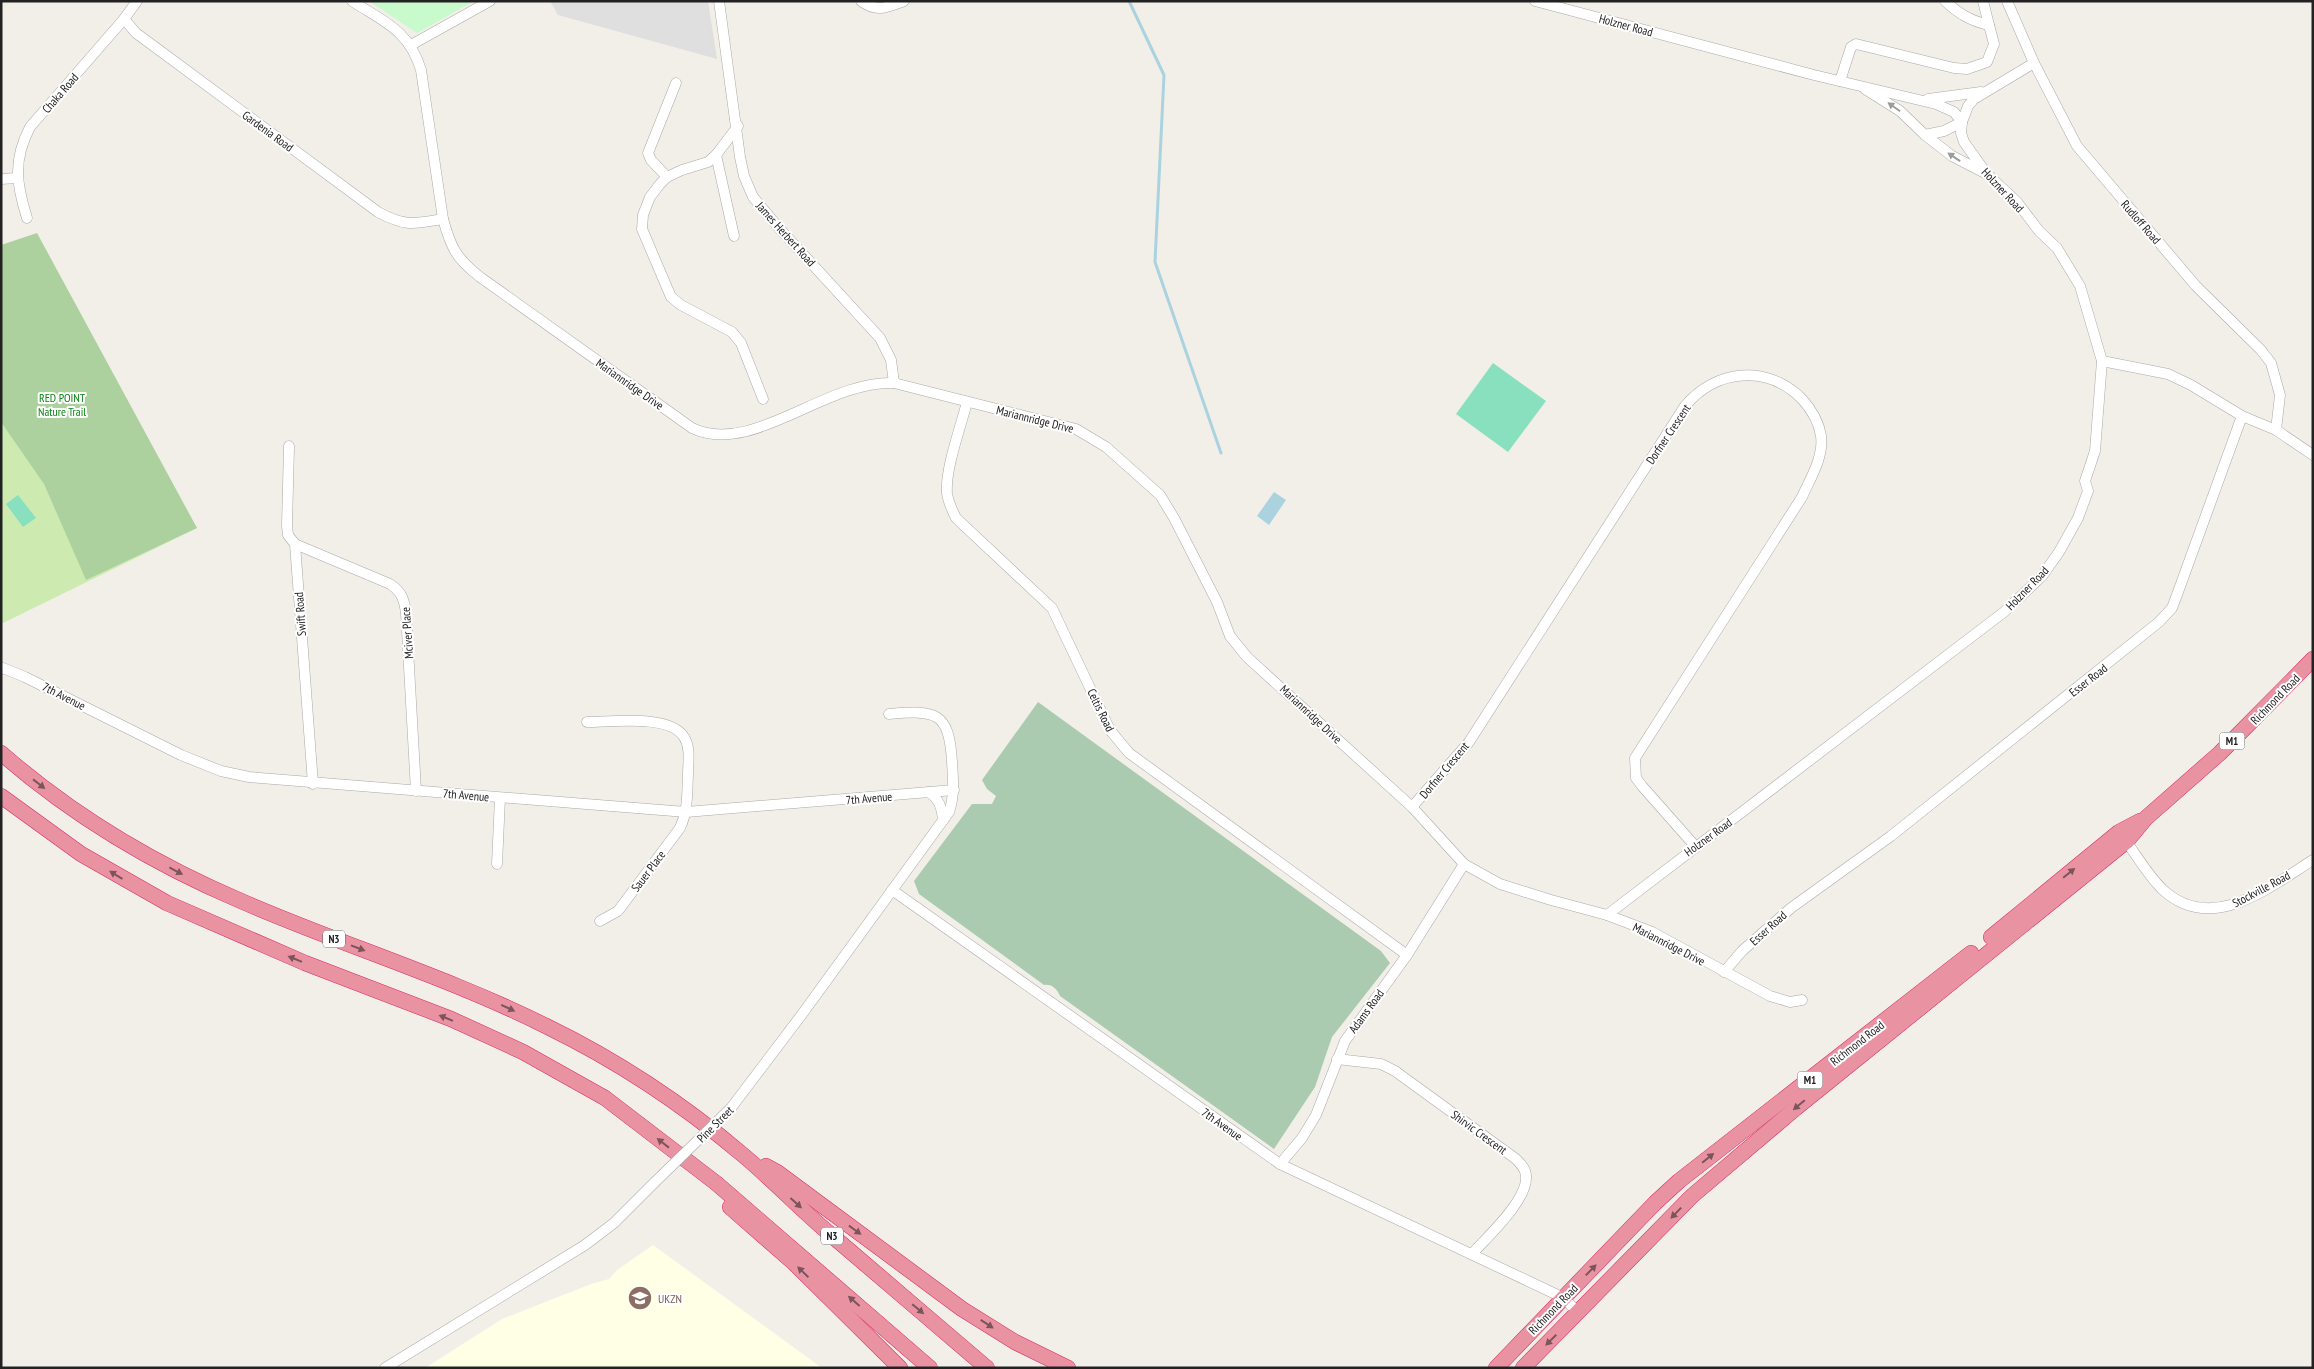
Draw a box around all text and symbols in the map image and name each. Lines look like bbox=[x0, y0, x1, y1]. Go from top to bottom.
street label: Holzner Road bbox=[1597, 11, 1655, 39]
street label: Chaka Road bbox=[39, 70, 81, 116]
one-way arrow bbox=[1888, 102, 1901, 112]
street label: Gardenia Road bbox=[239, 107, 297, 155]
one-way arrow bbox=[1947, 152, 1961, 162]
street label: Holzner Road bbox=[1979, 165, 2027, 215]
street label: Rudloff Road bbox=[2118, 197, 2164, 247]
street label: James Herbert Road bbox=[752, 198, 819, 269]
street label: Mariannridge Drive bbox=[593, 355, 667, 413]
park label: RED POINT Nature Trail bbox=[38, 390, 86, 419]
street label: Dorfner Crescent bbox=[1642, 401, 1694, 467]
street label: Mariannridge Drive bbox=[995, 402, 1075, 436]
street label: Holzner Road bbox=[2002, 563, 2052, 613]
street label: Swift Road bbox=[291, 591, 309, 637]
street label: Mciver Place bbox=[398, 606, 416, 659]
street label: Esser Road bbox=[2066, 660, 2110, 700]
street label: Richmond Road bbox=[2247, 671, 2303, 727]
street label: 7th Avenue bbox=[40, 679, 88, 713]
street label: Mariannridge Drive bbox=[1277, 681, 1345, 747]
street label: Celtis Road bbox=[1084, 686, 1118, 734]
road number: M1 bbox=[2220, 732, 2244, 749]
street label: Dorfner Crescent bbox=[1416, 738, 1472, 801]
one-way arrow bbox=[32, 778, 45, 789]
street label: 7th Avenue bbox=[442, 786, 490, 804]
street label: 7th Avenue bbox=[845, 789, 893, 807]
street label: Holzner Road bbox=[1681, 815, 1735, 859]
street label: Sauer Place bbox=[628, 847, 668, 895]
one-way arrow bbox=[169, 867, 183, 875]
one-way arrow bbox=[2063, 868, 2075, 879]
street label: Stockville Road bbox=[2230, 868, 2292, 910]
one-way arrow bbox=[110, 871, 123, 880]
street label: Esser Road bbox=[1746, 908, 1790, 948]
street label: Mariannridge Drive bbox=[1630, 919, 1708, 969]
road number: N3 bbox=[323, 931, 345, 948]
one-way arrow bbox=[350, 945, 365, 952]
one-way arrow bbox=[287, 955, 302, 963]
street label: Adams Road bbox=[1345, 986, 1387, 1036]
one-way arrow bbox=[501, 1005, 515, 1013]
one-way arrow bbox=[439, 1013, 454, 1021]
street label: Richmond Road bbox=[1827, 1017, 1887, 1069]
road number: M1 bbox=[1798, 1072, 1822, 1088]
one-way arrow bbox=[1793, 1100, 1806, 1111]
street label: Pine Street bbox=[694, 1102, 737, 1145]
street label: 7th Avenue bbox=[1199, 1105, 1245, 1143]
street label: Shirvic Crescent bbox=[1448, 1107, 1510, 1158]
one-way arrow bbox=[657, 1137, 670, 1148]
one-way arrow bbox=[1701, 1152, 1714, 1163]
one-way arrow bbox=[789, 1197, 801, 1209]
one-way arrow bbox=[1670, 1207, 1682, 1219]
one-way arrow bbox=[848, 1225, 862, 1235]
road number: N3 bbox=[821, 1228, 843, 1244]
one-way arrow bbox=[1585, 1264, 1597, 1276]
one-way arrow bbox=[797, 1266, 809, 1278]
street label: Richmond Road bbox=[1525, 1281, 1581, 1337]
school or university icon: UKZN bbox=[627, 1285, 653, 1311]
place label: UKZN bbox=[658, 1291, 682, 1306]
one-way arrow bbox=[848, 1295, 860, 1307]
one-way arrow bbox=[912, 1304, 925, 1315]
one-way arrow bbox=[980, 1320, 994, 1329]
one-way arrow bbox=[1545, 1334, 1557, 1346]

